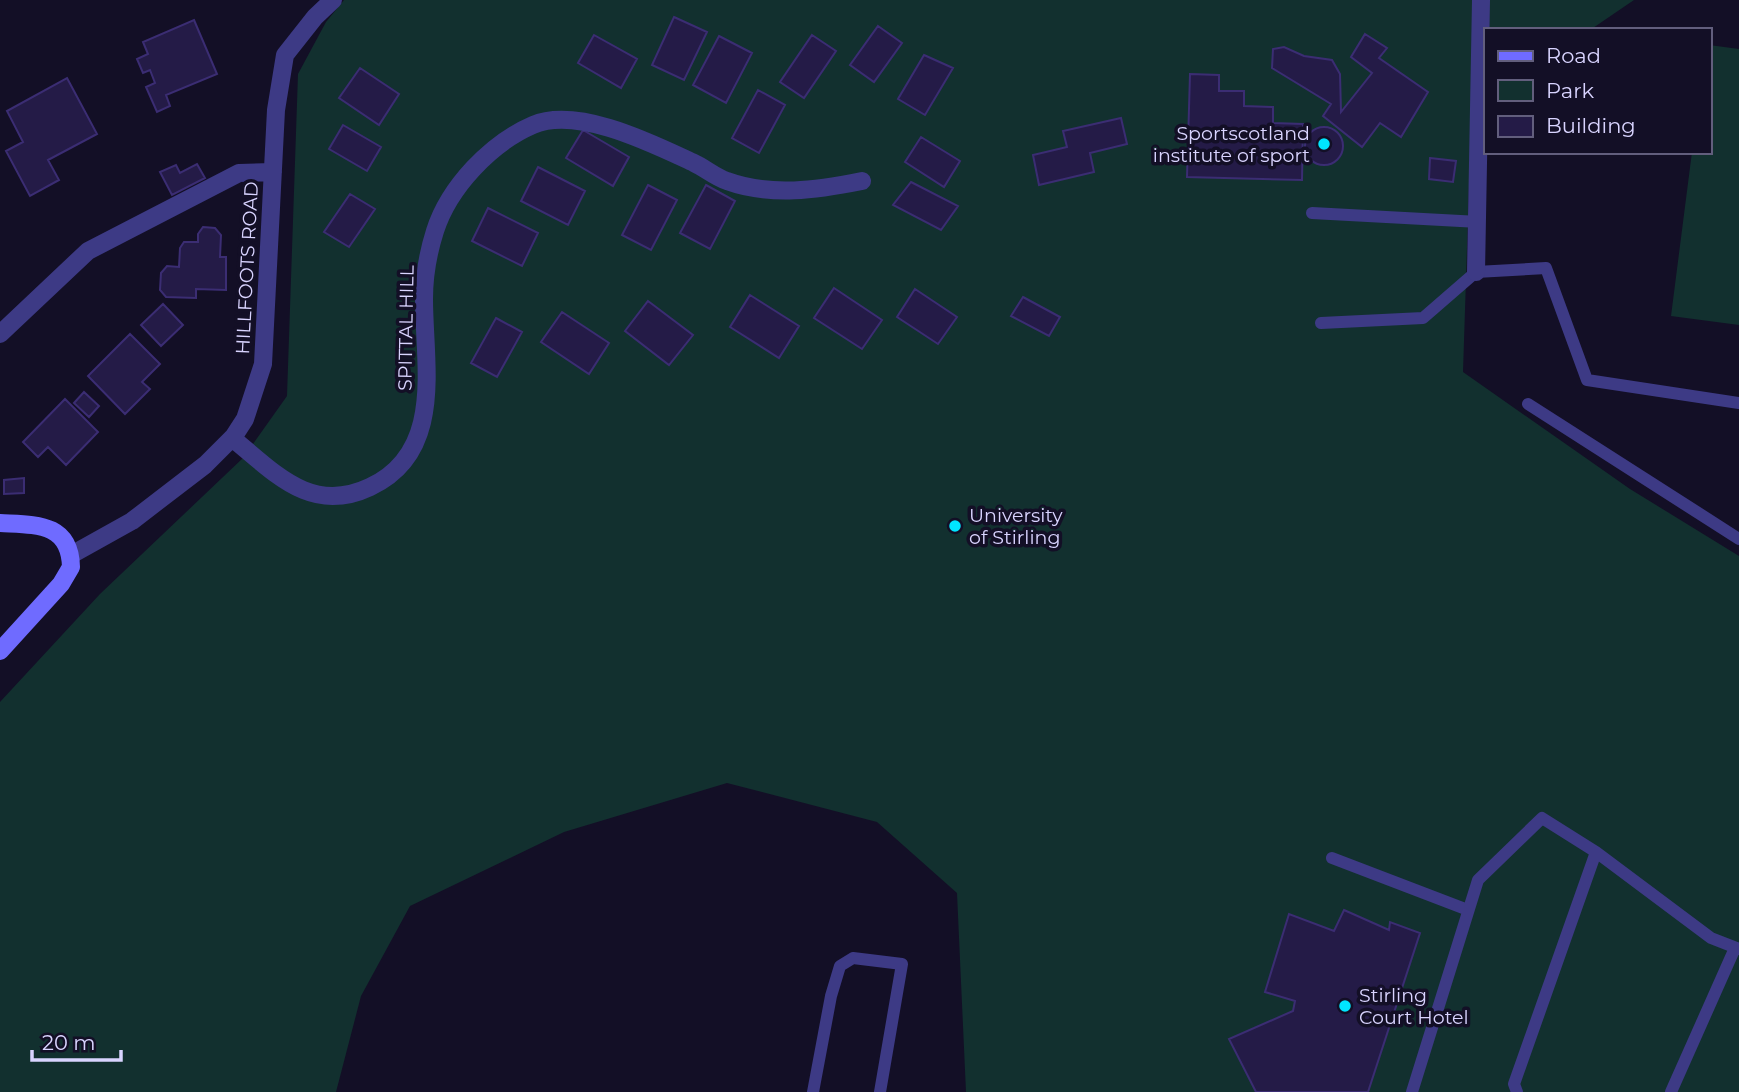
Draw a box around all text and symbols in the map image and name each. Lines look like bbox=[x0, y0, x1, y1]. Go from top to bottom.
legend bbox=[1484, 28, 1711, 154]
text: Road bbox=[1546, 43, 1601, 68]
text: Park bbox=[1546, 78, 1594, 103]
text: Building bbox=[1546, 113, 1636, 138]
place label: Sportscotland institute of sport bbox=[1153, 122, 1310, 167]
marker: Sportscotland institute of sport bbox=[1316, 136, 1332, 152]
street label: HILLFOOTS ROAD bbox=[231, 181, 263, 355]
street label: SPITTAL HILL bbox=[393, 264, 419, 391]
place label: University of Stirling bbox=[969, 504, 1063, 549]
marker: University of Stirling bbox=[947, 518, 963, 534]
place label: Stirling Court Hotel bbox=[1359, 984, 1469, 1029]
marker: Stirling Court Hotel bbox=[1337, 998, 1353, 1014]
scale bar bbox=[32, 1018, 121, 1062]
text: 20 m bbox=[42, 1030, 96, 1055]

